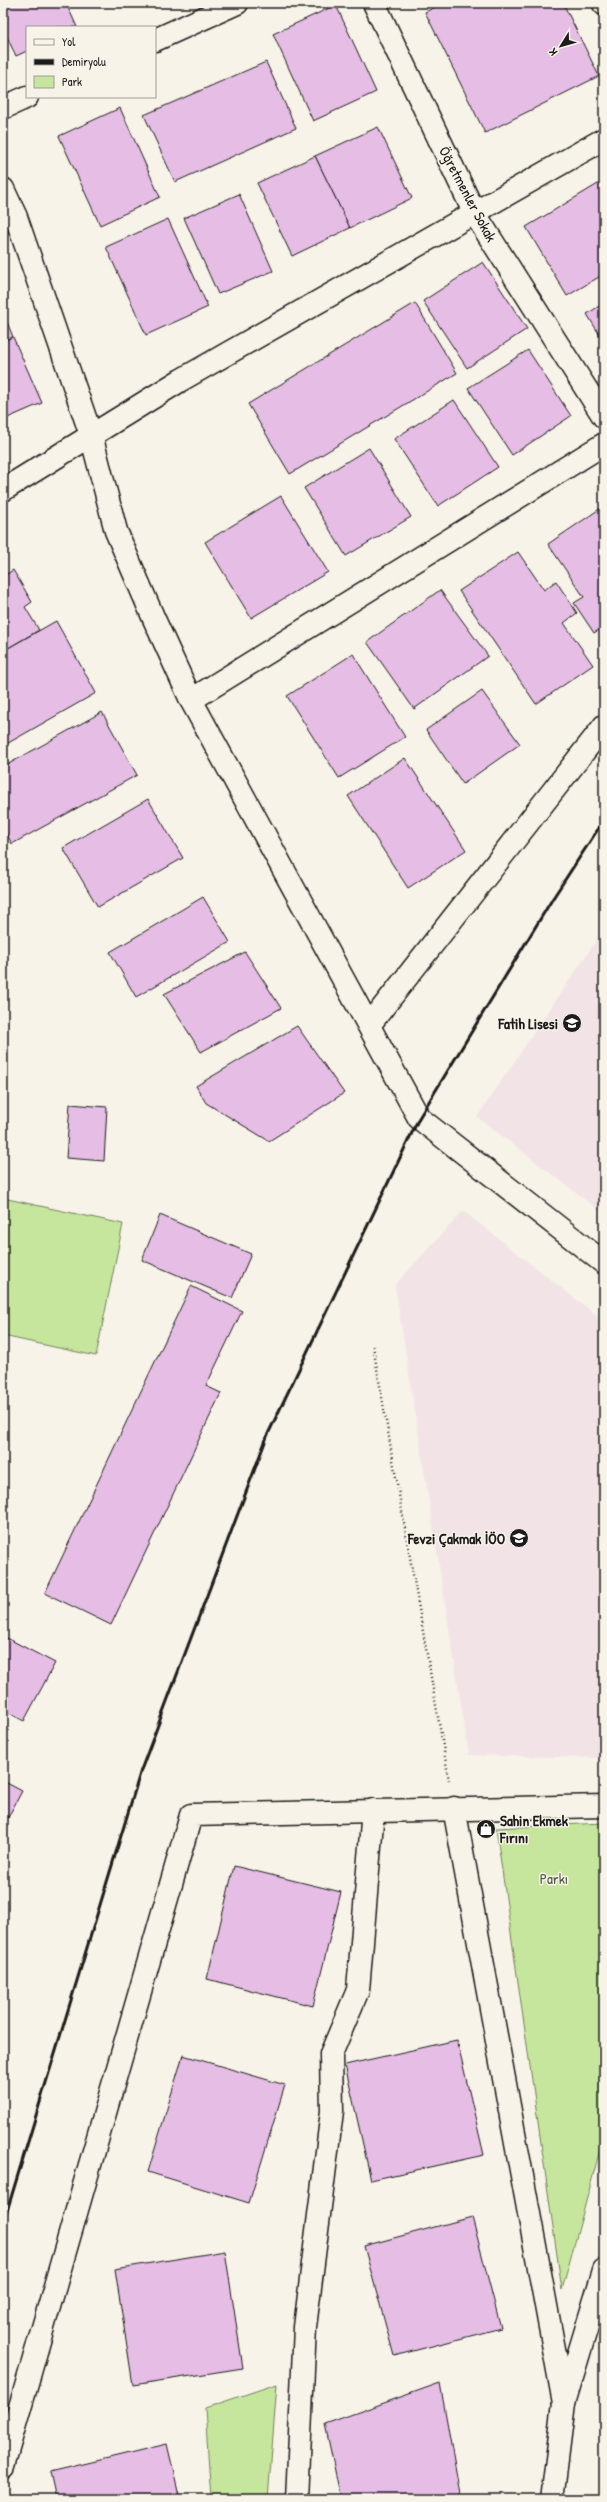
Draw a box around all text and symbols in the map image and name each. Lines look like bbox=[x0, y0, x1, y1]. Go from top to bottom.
legend bbox=[26, 26, 156, 98]
north arrow bbox=[541, 26, 581, 66]
text: Yol bbox=[62, 33, 76, 50]
text: K bbox=[546, 45, 560, 59]
text: Demiryolu bbox=[62, 53, 106, 70]
text: Park bbox=[62, 73, 82, 90]
street label: Öğretmenler Sokak bbox=[434, 143, 502, 245]
school or university icon: Fatih Lisesi bbox=[561, 1012, 583, 1034]
place label: Fatih Lisesi bbox=[497, 1013, 558, 1034]
school or university icon: Fevzi Çakmak İÖO bbox=[508, 1527, 530, 1549]
place label: Fevzi Çakmak İÖO bbox=[407, 1528, 506, 1549]
place label: Sahin Ekmek Fırını bbox=[499, 1810, 569, 1848]
shop icon: Sahin Ekmek Fırını bbox=[475, 1818, 497, 1840]
park label: Parkı bbox=[540, 1868, 568, 1889]

